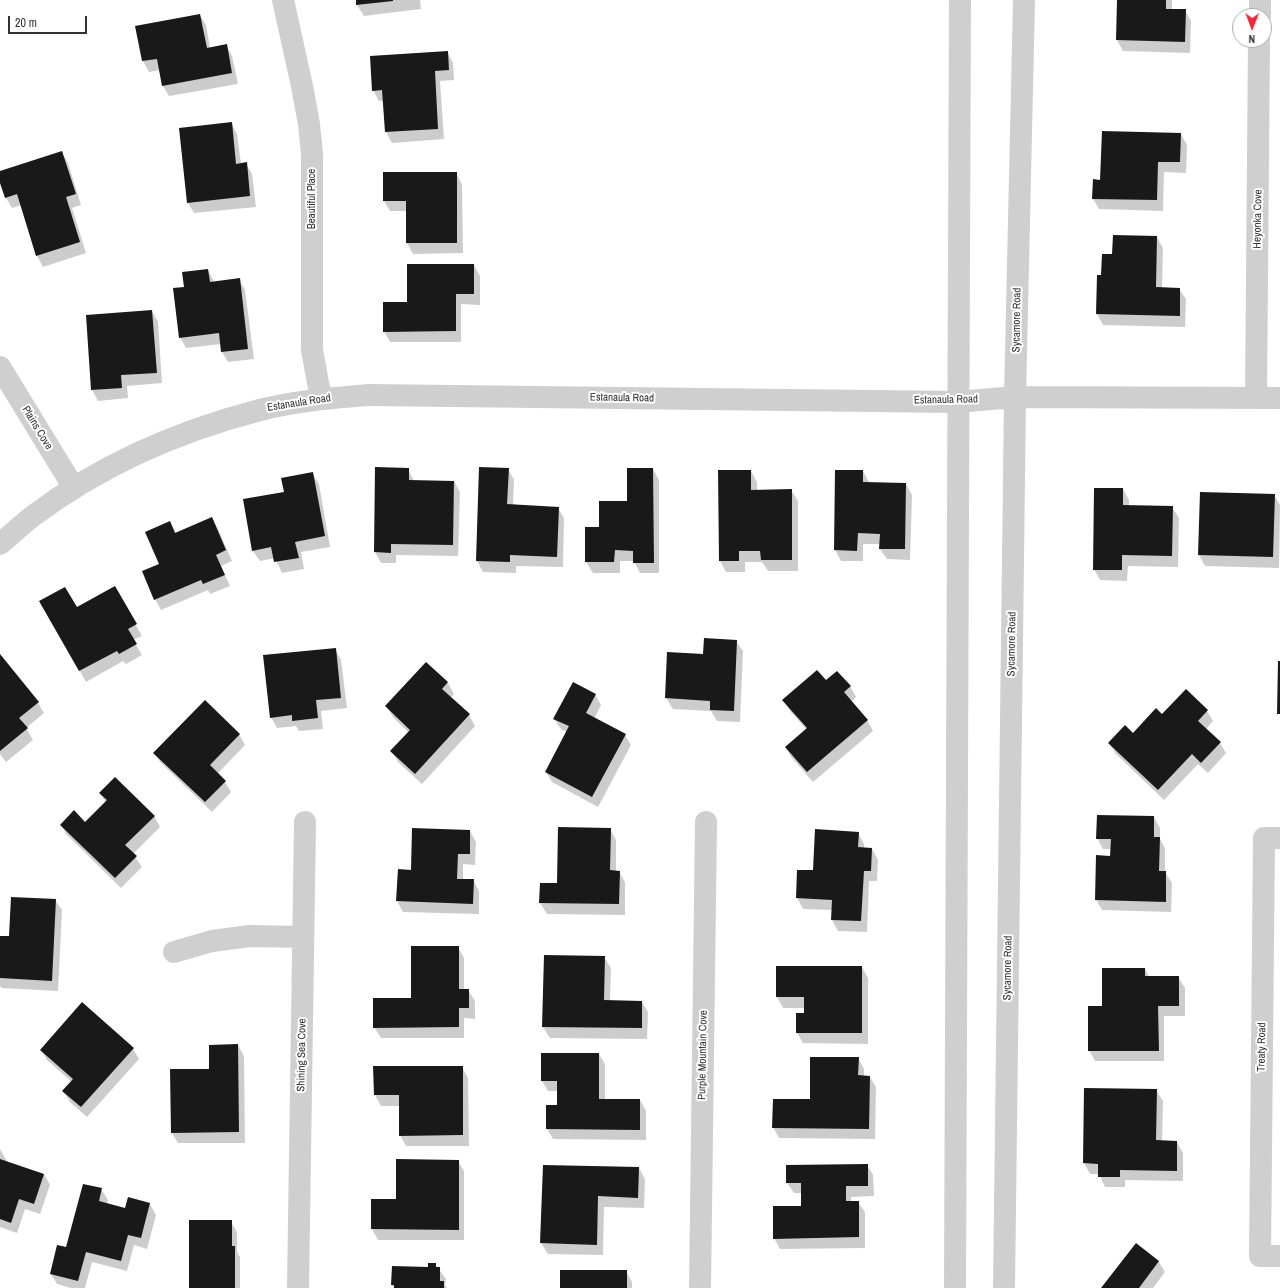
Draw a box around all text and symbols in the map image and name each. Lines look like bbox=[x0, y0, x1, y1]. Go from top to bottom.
scale bar bbox=[10, 8, 89, 34]
north arrow bbox=[1232, 8, 1272, 48]
text: 20 m bbox=[15, 15, 37, 31]
text: N bbox=[1248, 32, 1255, 46]
street label: Beautiful Place bbox=[305, 169, 319, 229]
street label: Heyonka Cove bbox=[1251, 189, 1265, 249]
street label: Sycamore Road bbox=[1010, 288, 1024, 352]
street label: Estanaula Road bbox=[266, 391, 332, 415]
street label: Estanaula Road bbox=[590, 391, 654, 405]
street label: Estanaula Road bbox=[914, 393, 978, 407]
street label: Plains Cove bbox=[19, 404, 55, 452]
street label: Sycamore Road bbox=[1005, 612, 1019, 676]
street label: Sycamore Road bbox=[1001, 936, 1015, 1000]
street label: Purple Mountain Cove bbox=[696, 1010, 710, 1100]
street label: Shining Sea Cove bbox=[295, 1018, 309, 1092]
street label: Treaty Road bbox=[1255, 1022, 1269, 1072]

